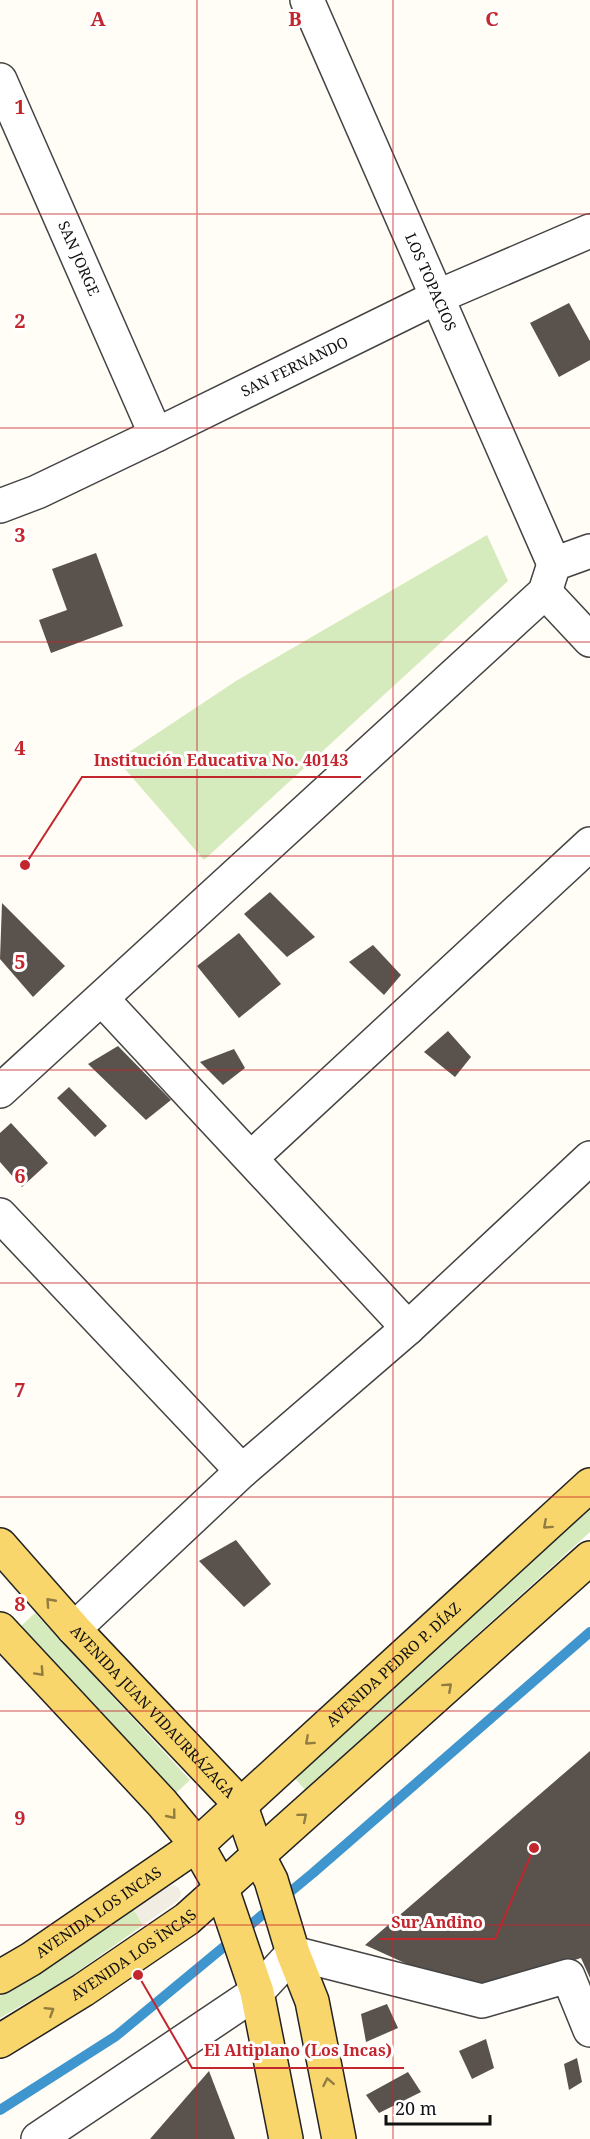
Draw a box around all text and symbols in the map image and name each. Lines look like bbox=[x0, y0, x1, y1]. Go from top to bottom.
text: A bbox=[90, 5, 106, 32]
text: B bbox=[288, 5, 302, 32]
text: C bbox=[485, 5, 499, 32]
text: 1 bbox=[14, 93, 26, 120]
street label: SAN JORGE bbox=[54, 218, 105, 299]
street label: LOS TOPACIOS bbox=[401, 230, 462, 334]
text: 2 bbox=[14, 307, 26, 334]
street label: SAN FERNANDO bbox=[237, 331, 351, 401]
text: 3 bbox=[14, 521, 26, 548]
text: 4 bbox=[14, 734, 26, 761]
callout: Institución Educativa No. 40143 bbox=[82, 743, 361, 777]
text: Institución Educativa No. 40143 bbox=[94, 749, 348, 771]
text: 5 bbox=[14, 948, 26, 975]
text: 6 bbox=[14, 1162, 26, 1189]
text: 7 bbox=[14, 1376, 26, 1403]
one-way arrow bbox=[543, 1518, 554, 1529]
text: 8 bbox=[14, 1590, 26, 1617]
street label: AVENIDA PEDRO P. DÍAZ bbox=[322, 1597, 465, 1731]
one-way arrow bbox=[46, 1598, 57, 1609]
street label: AVENIDA JUAN VIDAURRÁZAGA bbox=[67, 1620, 240, 1802]
one-way arrow bbox=[33, 1665, 44, 1675]
one-way arrow bbox=[441, 1683, 451, 1694]
one-way arrow bbox=[306, 1734, 316, 1745]
text: 9 bbox=[14, 1804, 26, 1831]
one-way arrow bbox=[165, 1808, 176, 1819]
one-way arrow bbox=[296, 1814, 307, 1825]
street label: AVENIDA LOS INCAS bbox=[31, 1861, 165, 1962]
street label: AVENIDA LOS ÏNCAS bbox=[66, 1904, 200, 2004]
callout: Sur Andino bbox=[380, 1905, 495, 1939]
text: Sur Andino bbox=[391, 1911, 483, 1933]
one-way arrow bbox=[44, 2006, 54, 2018]
callout: El Altiplano (Los Incas) bbox=[192, 2034, 404, 2068]
text: El Altiplano (Los Incas) bbox=[204, 2039, 392, 2061]
one-way arrow bbox=[322, 2077, 335, 2087]
scale bar bbox=[386, 2088, 490, 2126]
text: 20 m bbox=[395, 2096, 437, 2120]

